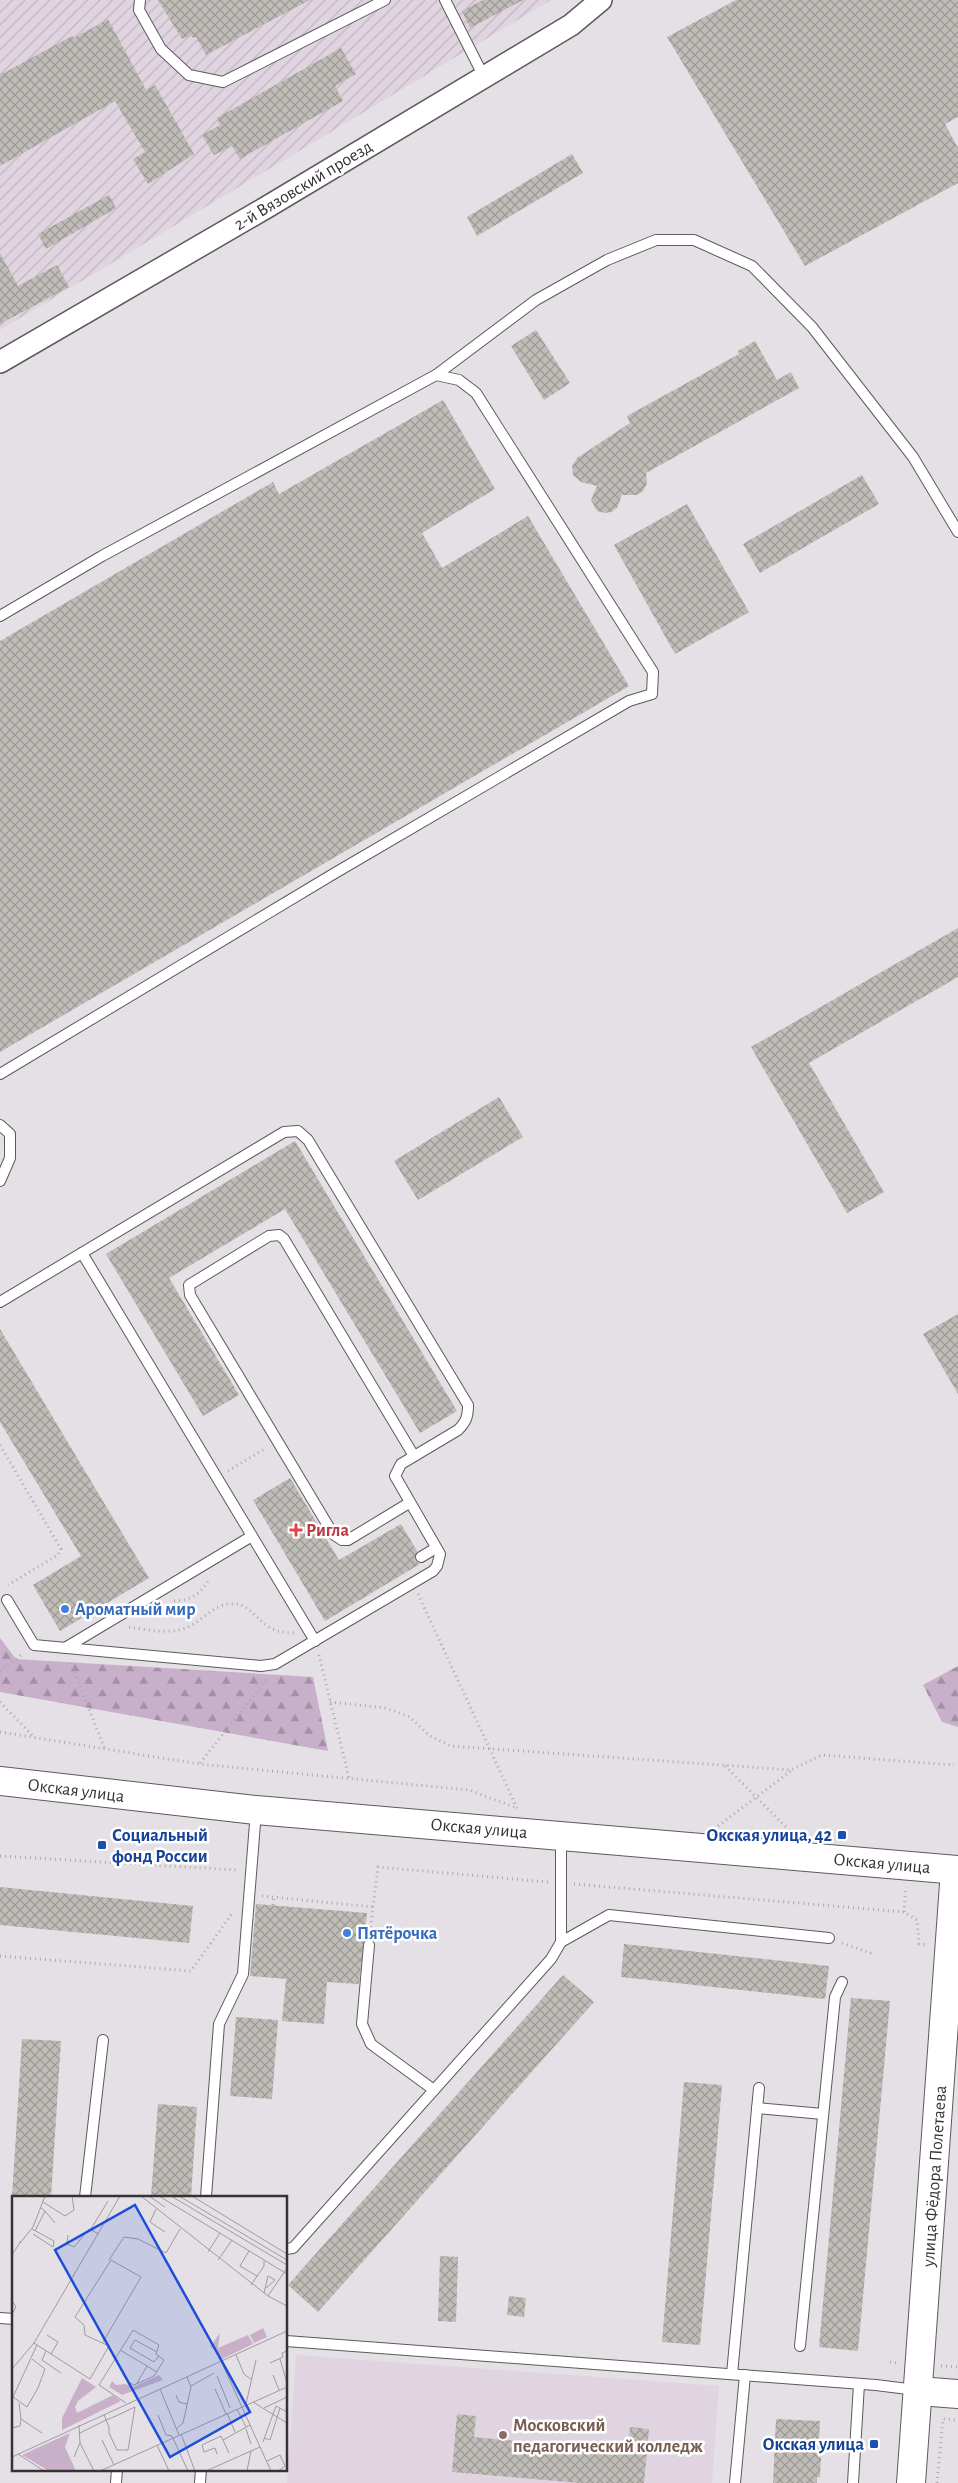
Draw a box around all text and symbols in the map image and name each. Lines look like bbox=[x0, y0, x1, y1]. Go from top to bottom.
street label: 2-й Вязовский проезд bbox=[231, 138, 376, 234]
place label: Ригла bbox=[306, 1522, 349, 1540]
marker: Ригла bbox=[290, 1524, 302, 1536]
place label: Ароматный мир bbox=[75, 1601, 196, 1619]
marker: Ароматный мир bbox=[59, 1603, 71, 1615]
street label: Окская улица bbox=[26, 1776, 125, 1806]
street label: Окская улица bbox=[430, 1816, 528, 1842]
place label: Социальный фонд России bbox=[112, 1827, 208, 1866]
place label: Окская улица, 42 bbox=[706, 1827, 833, 1845]
marker: Окская улица, 42 bbox=[836, 1829, 848, 1841]
marker: Социальный фонд России bbox=[96, 1839, 108, 1851]
street label: Окская улица bbox=[833, 1851, 931, 1877]
place label: Пятёрочка bbox=[357, 1925, 438, 1943]
marker: Пятёрочка bbox=[341, 1927, 353, 1939]
street label: улица Фёдора Полетаева bbox=[920, 2085, 950, 2268]
inset map bbox=[12, 2196, 288, 2470]
place label: Московский педагогический колледж bbox=[513, 2417, 703, 2456]
marker: Московский педагогический колледж bbox=[497, 2429, 509, 2441]
place label: Окская улица bbox=[763, 2436, 864, 2454]
marker: Окская улица bbox=[868, 2438, 880, 2450]

